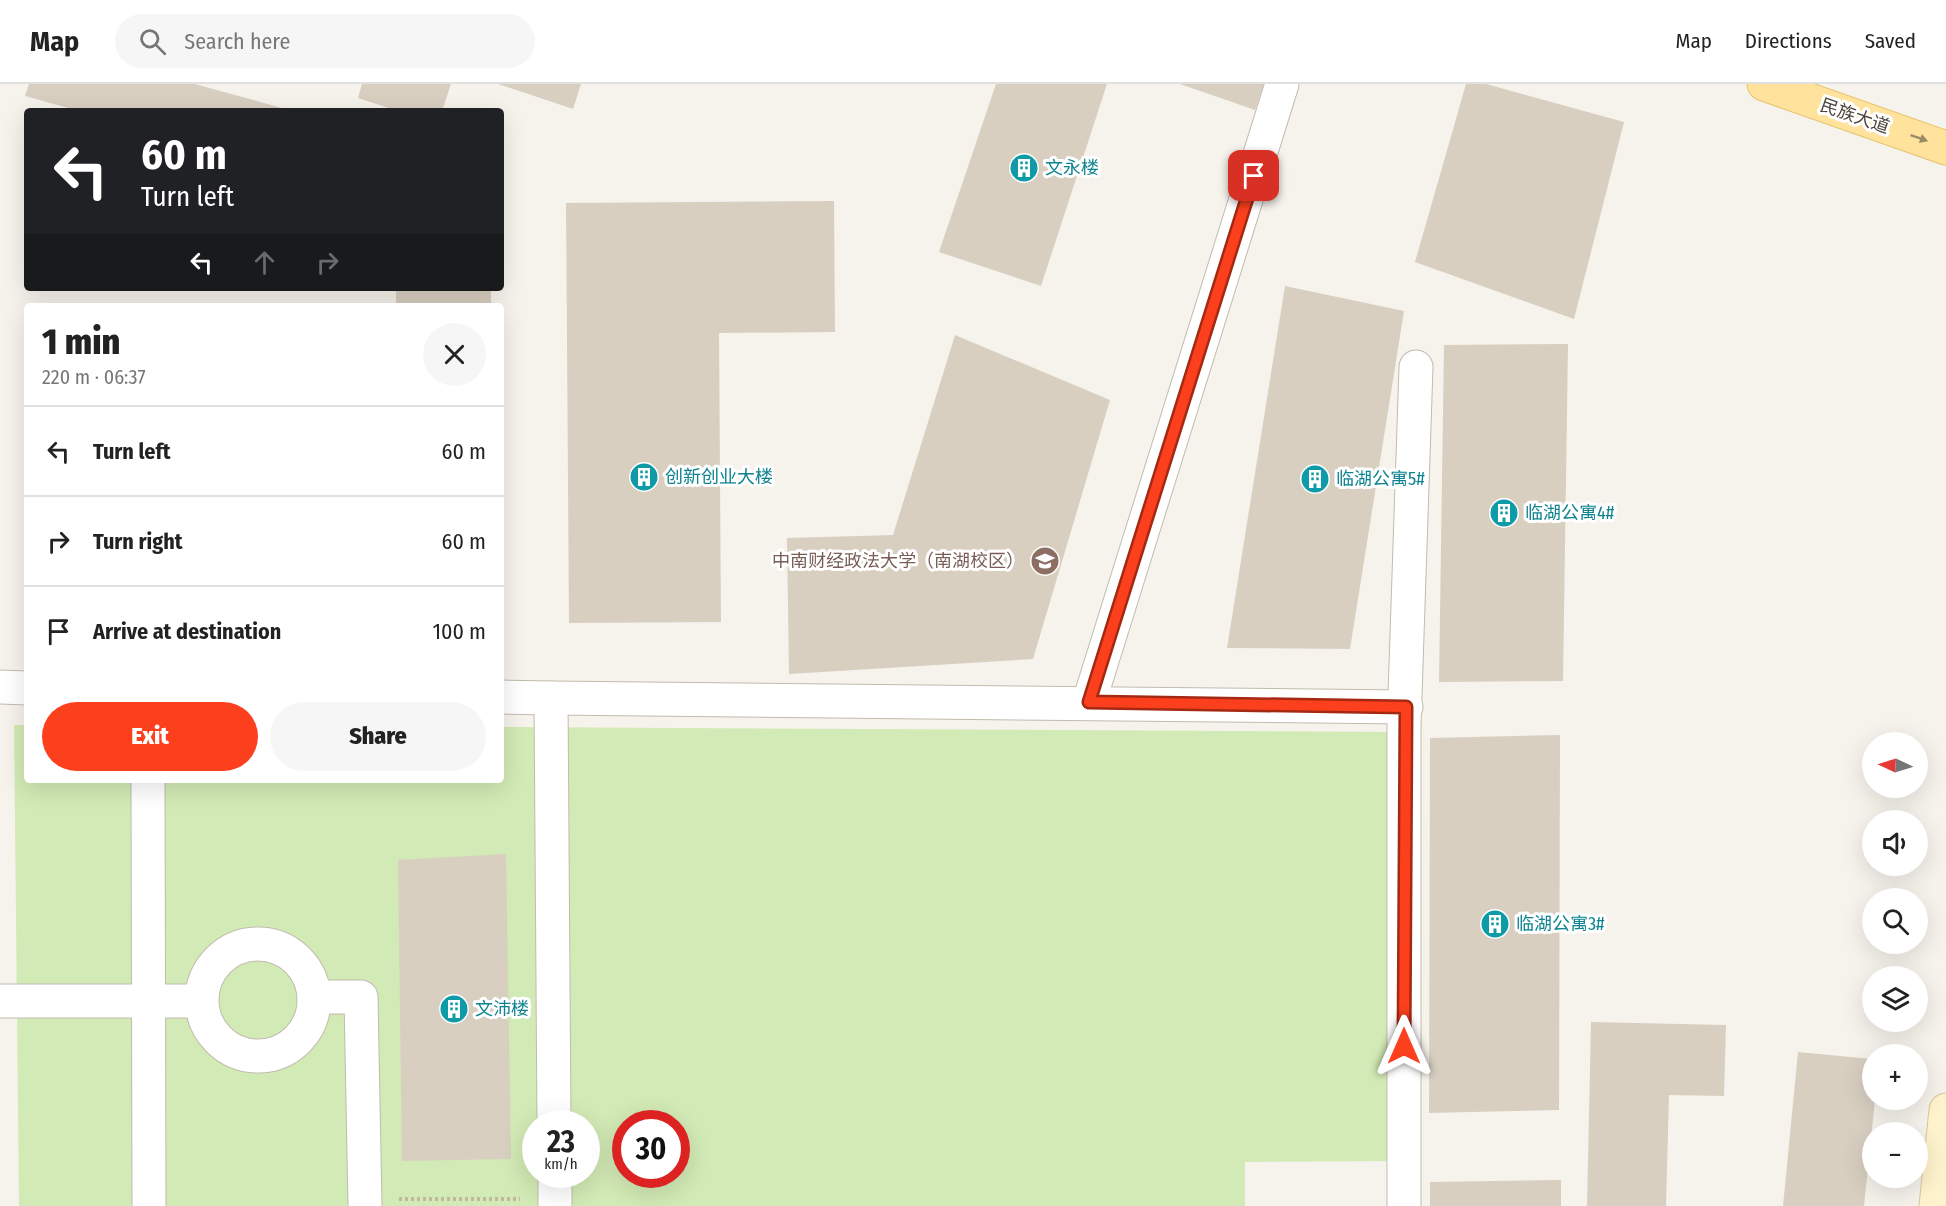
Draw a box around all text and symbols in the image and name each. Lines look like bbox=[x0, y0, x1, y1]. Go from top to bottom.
search box bbox=[115, 14, 535, 68]
text: Map bbox=[30, 25, 79, 58]
icon: search bbox=[136, 25, 169, 58]
text: Search here bbox=[184, 28, 290, 55]
text: Map bbox=[1675, 28, 1712, 54]
text: Directions bbox=[1745, 28, 1832, 54]
text: Saved bbox=[1865, 28, 1916, 54]
street label: 民族大道 bbox=[1817, 94, 1893, 138]
text: 60 m bbox=[141, 130, 227, 180]
icon: left bbox=[42, 132, 120, 210]
one-way arrow bbox=[1910, 134, 1928, 144]
pin bbox=[1228, 150, 1279, 201]
building icon: 文永楼 bbox=[1008, 152, 1040, 184]
place label: 文永楼 bbox=[1045, 157, 1099, 179]
icon: arrive bbox=[1237, 159, 1270, 192]
text: Turn left bbox=[141, 181, 234, 213]
icon: left bbox=[185, 246, 218, 279]
icon: ahead bbox=[248, 246, 281, 279]
icon: right bbox=[311, 246, 344, 279]
text: 1 min bbox=[42, 320, 120, 364]
button: close bbox=[423, 323, 486, 386]
text: 220 m · 06:37 bbox=[42, 365, 146, 389]
icon: left bbox=[42, 435, 75, 468]
text: Turn left bbox=[93, 438, 171, 465]
text: 60 m bbox=[442, 438, 486, 465]
building icon: 创新创业大楼 bbox=[628, 461, 660, 493]
building icon: 临湖公寓5# bbox=[1299, 463, 1331, 495]
place label: 创新创业大楼 bbox=[665, 466, 773, 488]
place label: 临湖公寓5# bbox=[1336, 468, 1425, 490]
building icon: 临湖公寓4# bbox=[1488, 497, 1520, 529]
place label: 临湖公寓4# bbox=[1525, 502, 1615, 524]
icon: right bbox=[42, 525, 75, 558]
text: Turn right bbox=[93, 528, 182, 555]
text: 60 m bbox=[442, 528, 486, 555]
school or university icon: 中南财经政法大学（南湖校区） bbox=[1029, 545, 1061, 577]
place label: 中南财经政法大学（南湖校区） bbox=[772, 550, 1024, 572]
icon: arrive bbox=[42, 615, 75, 648]
text: Arrive at destination bbox=[93, 618, 281, 645]
text: 100 m bbox=[432, 618, 486, 645]
button: Exit bbox=[42, 702, 258, 771]
button: Share bbox=[270, 702, 486, 771]
north arrow bbox=[1862, 732, 1928, 798]
map controls bbox=[1862, 732, 1928, 1188]
button: sound bbox=[1862, 810, 1928, 876]
button: search bbox=[1862, 888, 1928, 954]
building icon: 临湖公寓3# bbox=[1479, 908, 1511, 940]
place label: 临湖公寓3# bbox=[1516, 913, 1605, 935]
button: layers bbox=[1862, 966, 1928, 1032]
building icon: 文沛楼 bbox=[438, 993, 470, 1025]
place label: 文沛楼 bbox=[475, 998, 529, 1020]
position arrow bbox=[1372, 1014, 1436, 1078]
button: + bbox=[1862, 1044, 1928, 1110]
speed limit sign: 30 bbox=[612, 1110, 690, 1188]
button: − bbox=[1862, 1122, 1928, 1188]
text: 23 bbox=[547, 1124, 575, 1160]
text: km/h bbox=[544, 1155, 578, 1173]

